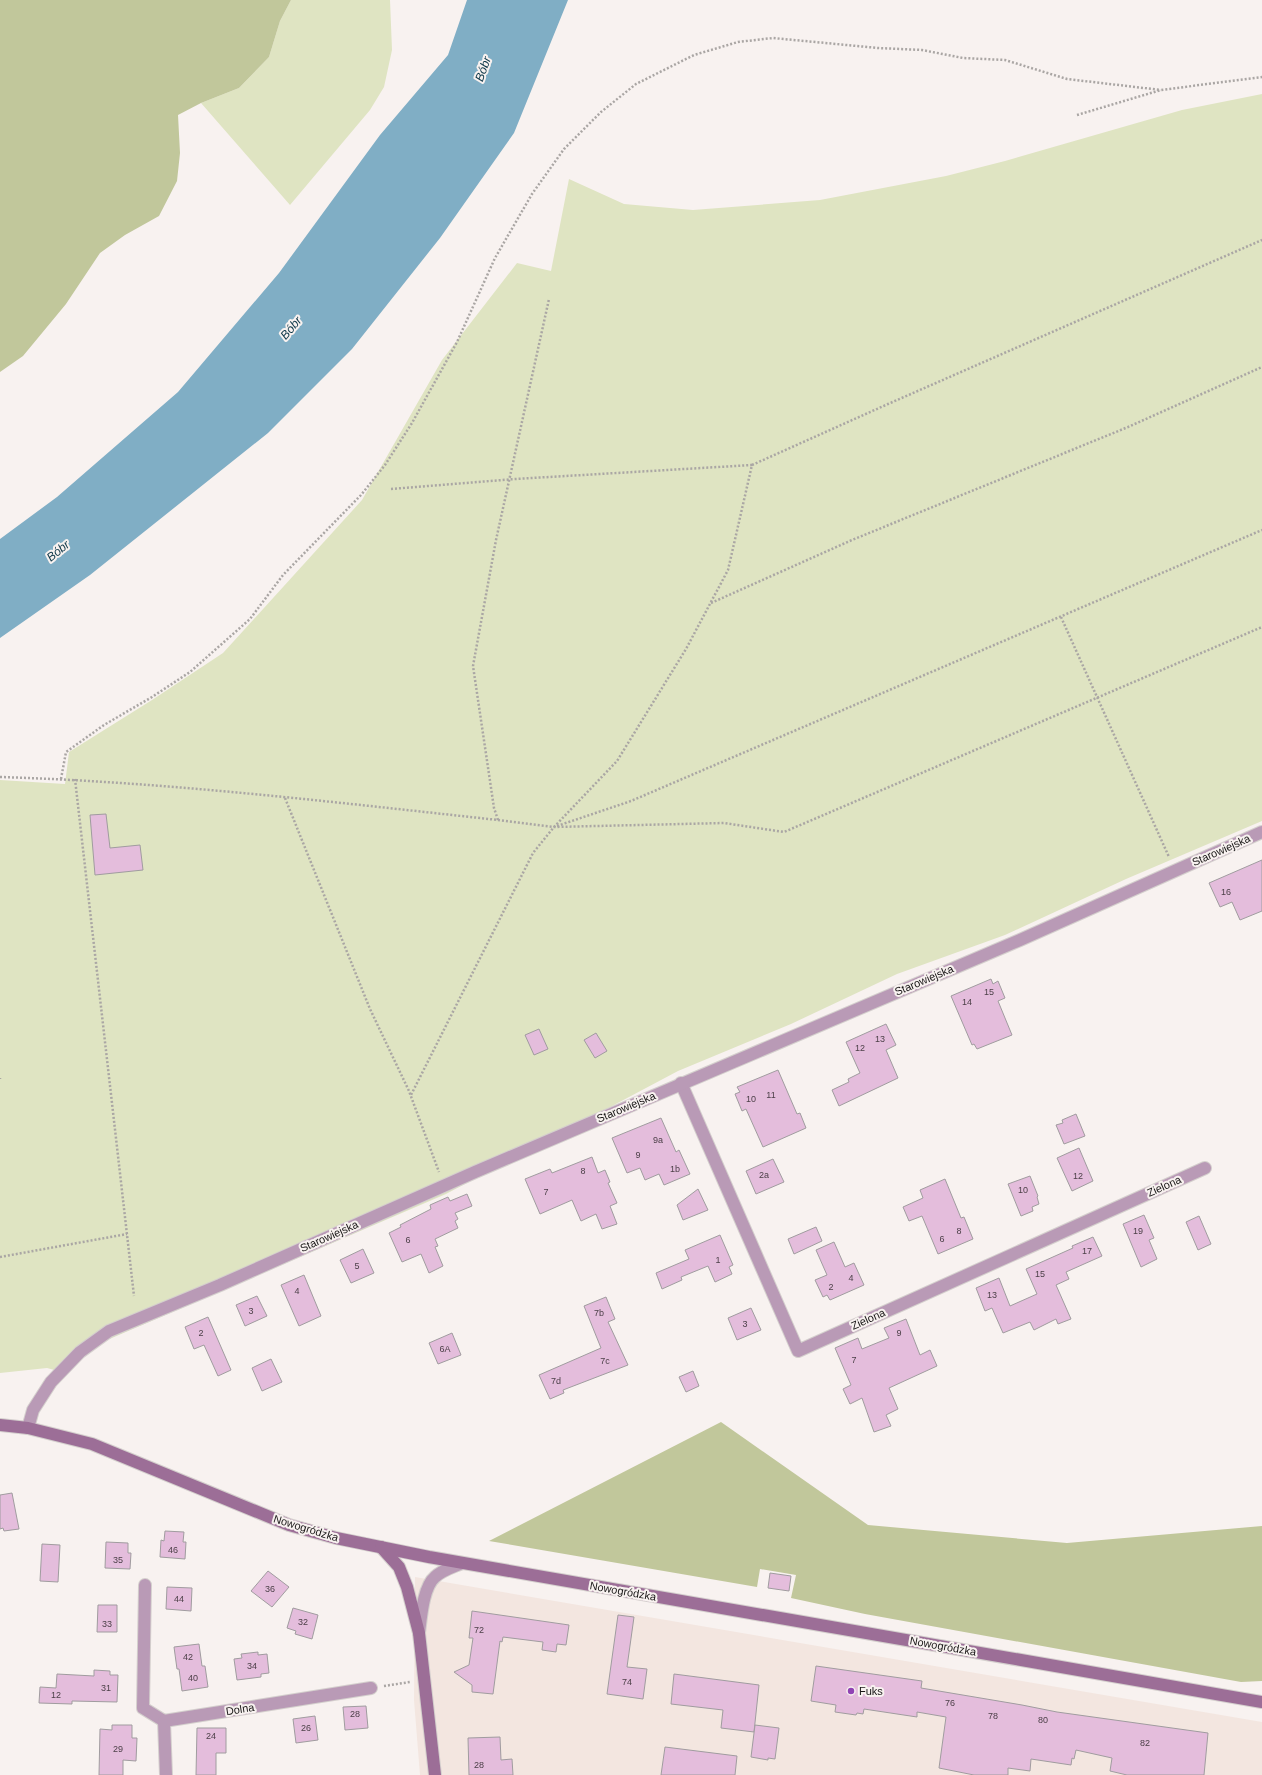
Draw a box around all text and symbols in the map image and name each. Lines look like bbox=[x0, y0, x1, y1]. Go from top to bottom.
water label: Bóbr bbox=[472, 54, 494, 83]
water label: Bóbr bbox=[277, 313, 305, 342]
water label: Bóbr bbox=[44, 537, 73, 564]
street label: Starowiejska bbox=[1190, 831, 1253, 868]
house number: 16 bbox=[1221, 887, 1231, 897]
street label: Starowiejska bbox=[893, 962, 956, 998]
house number: 15 bbox=[984, 987, 994, 997]
house number: 14 bbox=[962, 997, 972, 1007]
house number: 13 bbox=[875, 1034, 885, 1044]
house number: 12 bbox=[855, 1043, 865, 1053]
street label: Starowiejska bbox=[595, 1089, 658, 1125]
house number: 11 bbox=[766, 1090, 776, 1100]
house number: 10 bbox=[746, 1094, 756, 1104]
house number: 9a bbox=[653, 1135, 663, 1145]
house number: 9 bbox=[635, 1150, 641, 1160]
house number: 1b bbox=[670, 1164, 680, 1174]
house number: 8 bbox=[580, 1166, 586, 1176]
house number: 2a bbox=[759, 1170, 769, 1180]
house number: 12 bbox=[1073, 1171, 1083, 1181]
street label: Zielona bbox=[1145, 1173, 1184, 1199]
house number: 10 bbox=[1018, 1185, 1028, 1195]
house number: 7 bbox=[543, 1187, 549, 1197]
street label: Starowiejska bbox=[298, 1217, 361, 1254]
house number: 8 bbox=[956, 1226, 962, 1236]
house number: 19 bbox=[1133, 1226, 1143, 1236]
house number: 6 bbox=[939, 1234, 945, 1244]
house number: 6 bbox=[405, 1235, 411, 1245]
house number: 17 bbox=[1082, 1246, 1092, 1256]
house number: 1 bbox=[715, 1255, 721, 1265]
house number: 5 bbox=[354, 1261, 360, 1271]
house number: 15 bbox=[1035, 1269, 1045, 1279]
house number: 4 bbox=[848, 1273, 854, 1283]
house number: 2 bbox=[828, 1282, 834, 1292]
house number: 4 bbox=[294, 1286, 300, 1296]
house number: 13 bbox=[987, 1290, 997, 1300]
house number: 3 bbox=[248, 1306, 254, 1316]
street label: Zielona bbox=[849, 1306, 888, 1332]
house number: 7b bbox=[594, 1308, 604, 1318]
house number: 3 bbox=[742, 1319, 748, 1329]
house number: 2 bbox=[198, 1328, 204, 1338]
house number: 9 bbox=[896, 1328, 902, 1338]
house number: 6A bbox=[439, 1344, 451, 1354]
house number: 7 bbox=[851, 1355, 857, 1365]
house number: 7c bbox=[600, 1356, 610, 1366]
house number: 7d bbox=[551, 1376, 561, 1386]
street label: Nowogródzka bbox=[272, 1512, 341, 1544]
house number: 46 bbox=[168, 1545, 178, 1555]
house number: 35 bbox=[113, 1555, 123, 1565]
street label: Nowogródzka bbox=[589, 1579, 658, 1603]
house number: 36 bbox=[265, 1584, 275, 1594]
house number: 44 bbox=[174, 1594, 184, 1604]
house number: 32 bbox=[298, 1617, 308, 1627]
house number: 33 bbox=[102, 1619, 112, 1629]
house number: 72 bbox=[474, 1625, 484, 1635]
street label: Nowogródzka bbox=[909, 1634, 978, 1658]
house number: 42 bbox=[183, 1652, 193, 1662]
house number: 34 bbox=[247, 1661, 257, 1671]
house number: 40 bbox=[188, 1673, 198, 1683]
house number: 74 bbox=[622, 1677, 632, 1687]
house number: 31 bbox=[101, 1683, 111, 1693]
place label: Fuks bbox=[859, 1685, 883, 1697]
marker: Fuks bbox=[846, 1686, 856, 1696]
house number: 12 bbox=[51, 1690, 61, 1700]
house number: 76 bbox=[945, 1698, 955, 1708]
street label: Dolna bbox=[225, 1701, 256, 1717]
house number: 28 bbox=[350, 1709, 360, 1719]
house number: 78 bbox=[988, 1711, 998, 1721]
house number: 80 bbox=[1038, 1715, 1048, 1725]
house number: 26 bbox=[301, 1723, 311, 1733]
house number: 24 bbox=[206, 1731, 216, 1741]
house number: 82 bbox=[1140, 1738, 1150, 1748]
house number: 29 bbox=[113, 1744, 123, 1754]
house number: 28 bbox=[474, 1760, 484, 1770]

